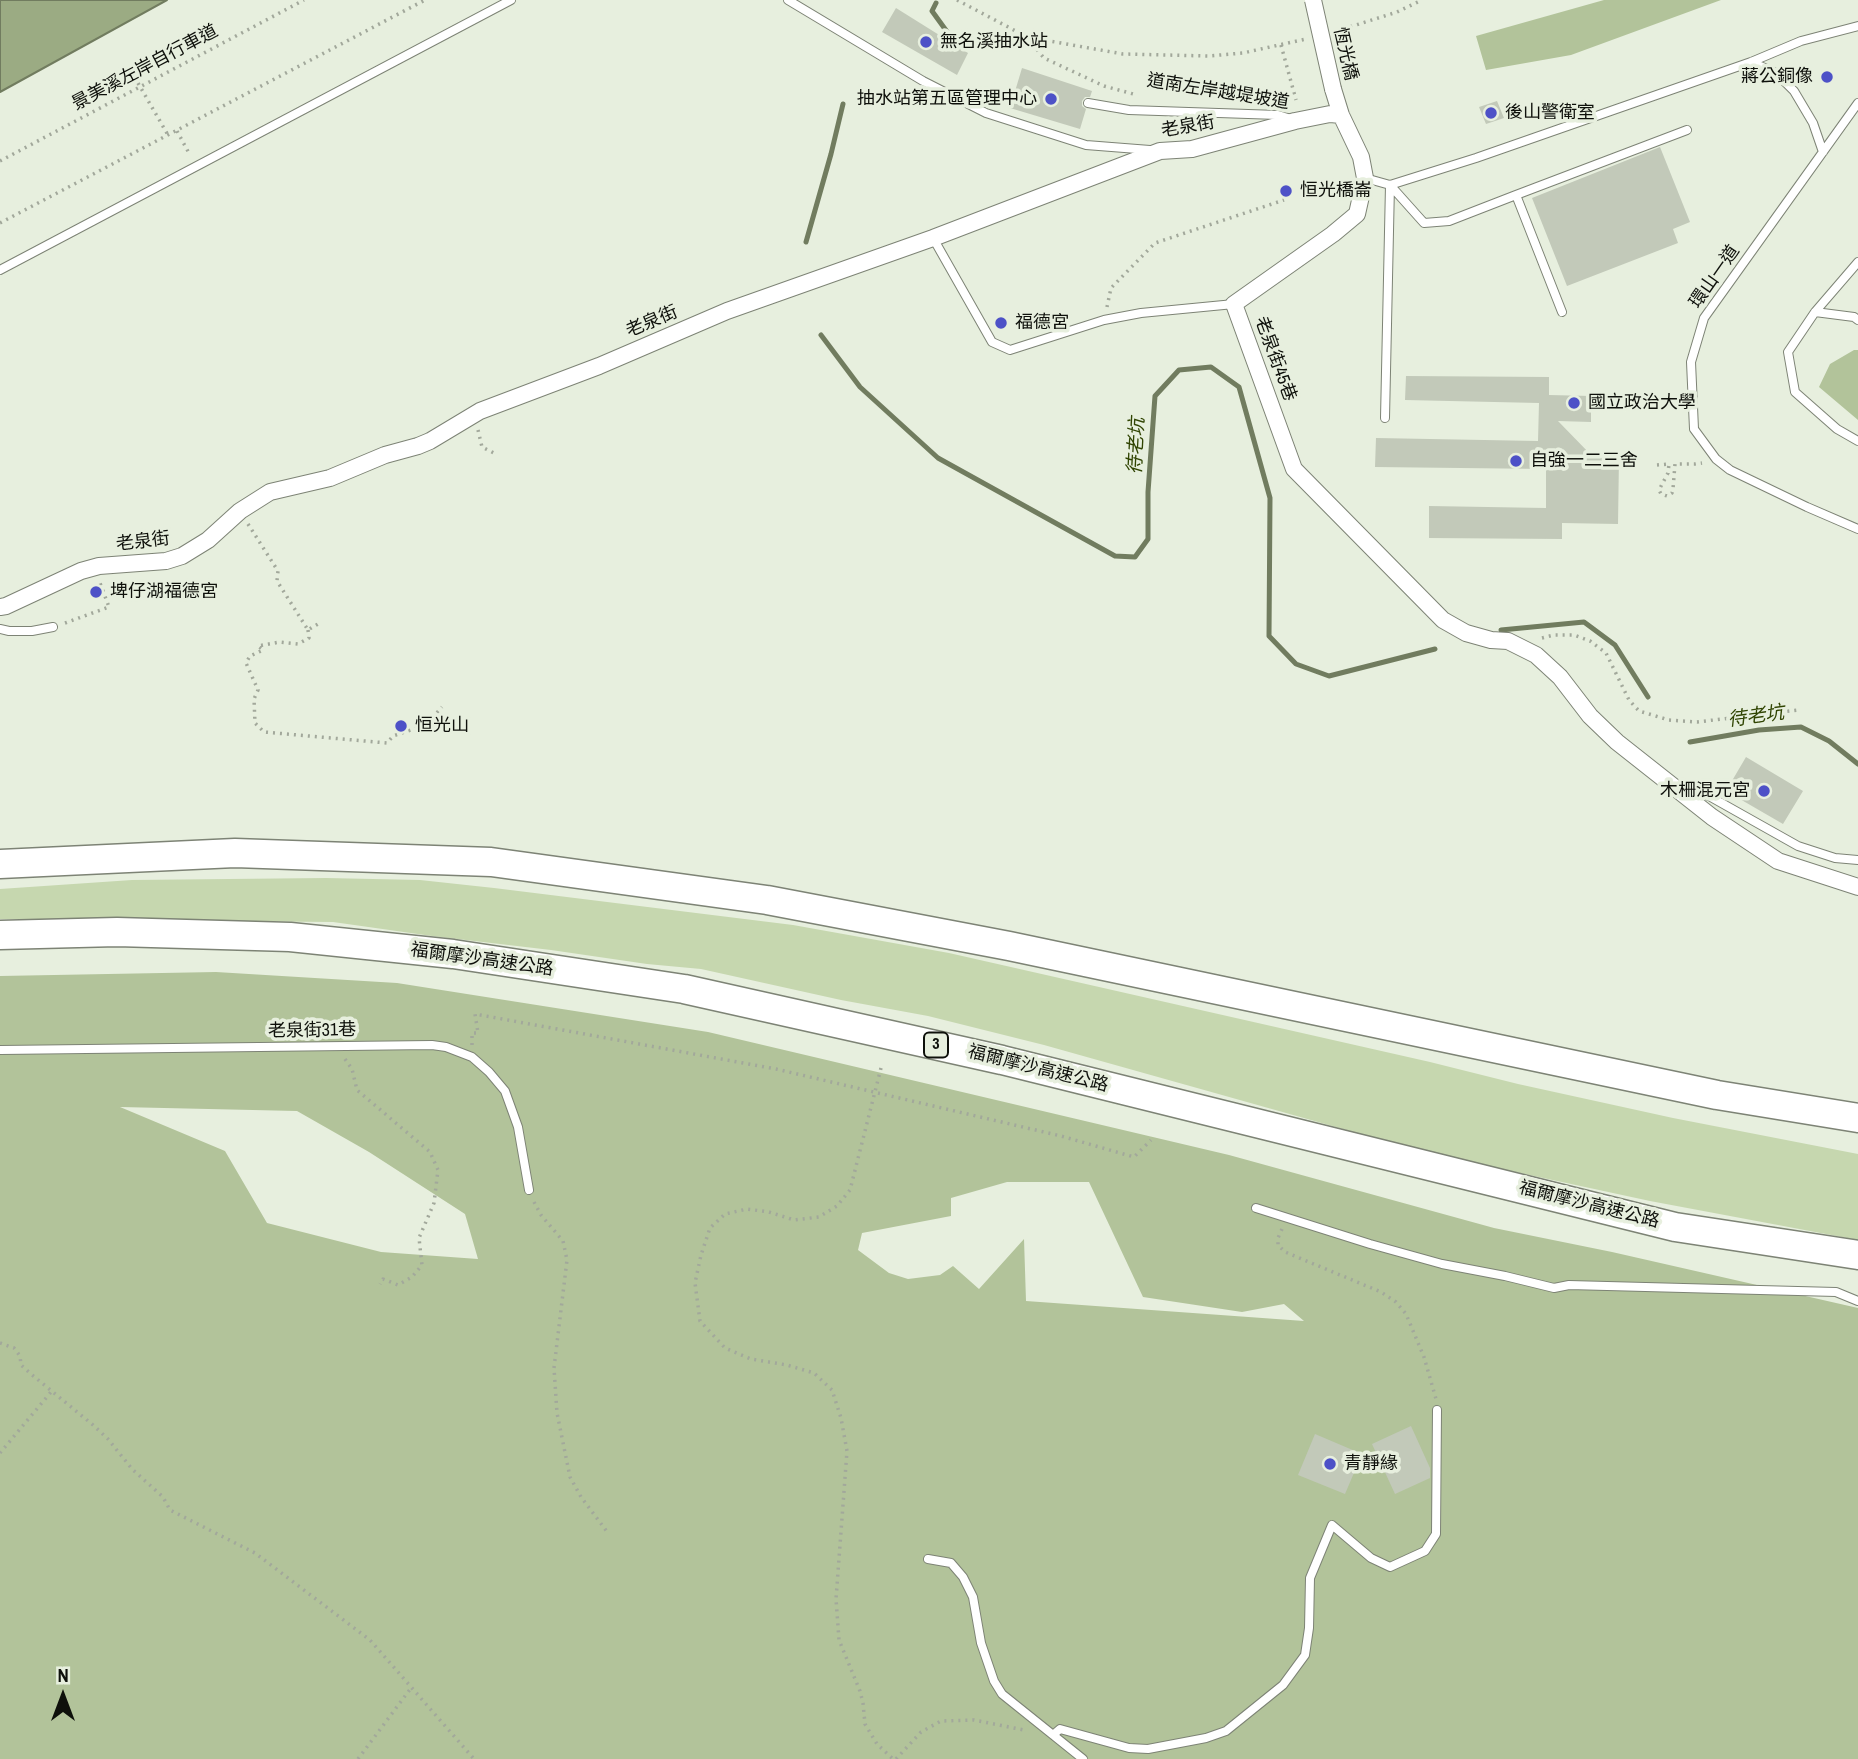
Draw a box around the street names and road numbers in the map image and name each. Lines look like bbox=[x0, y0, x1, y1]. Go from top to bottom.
street label: 景美溪左岸自行車道 bbox=[68, 20, 222, 116]
street label: 恆光橋 bbox=[1328, 25, 1362, 83]
street label: 道南左岸越堤坡道 bbox=[1145, 70, 1291, 114]
street label: 老泉街 bbox=[1160, 112, 1216, 142]
street label: 環山一道 bbox=[1686, 241, 1744, 313]
street label: 老泉街 bbox=[623, 302, 681, 342]
street label: 老泉街45巷 bbox=[1250, 314, 1300, 404]
street label: 老泉街 bbox=[115, 528, 171, 556]
street label: 福爾摩沙高速公路 bbox=[409, 939, 555, 981]
street label: 老泉街31巷 bbox=[268, 1019, 356, 1043]
road number: 3 bbox=[924, 1032, 948, 1058]
street label: 福爾摩沙高速公路 bbox=[966, 1041, 1110, 1097]
street label: 福爾摩沙高速公路 bbox=[1517, 1177, 1661, 1233]

